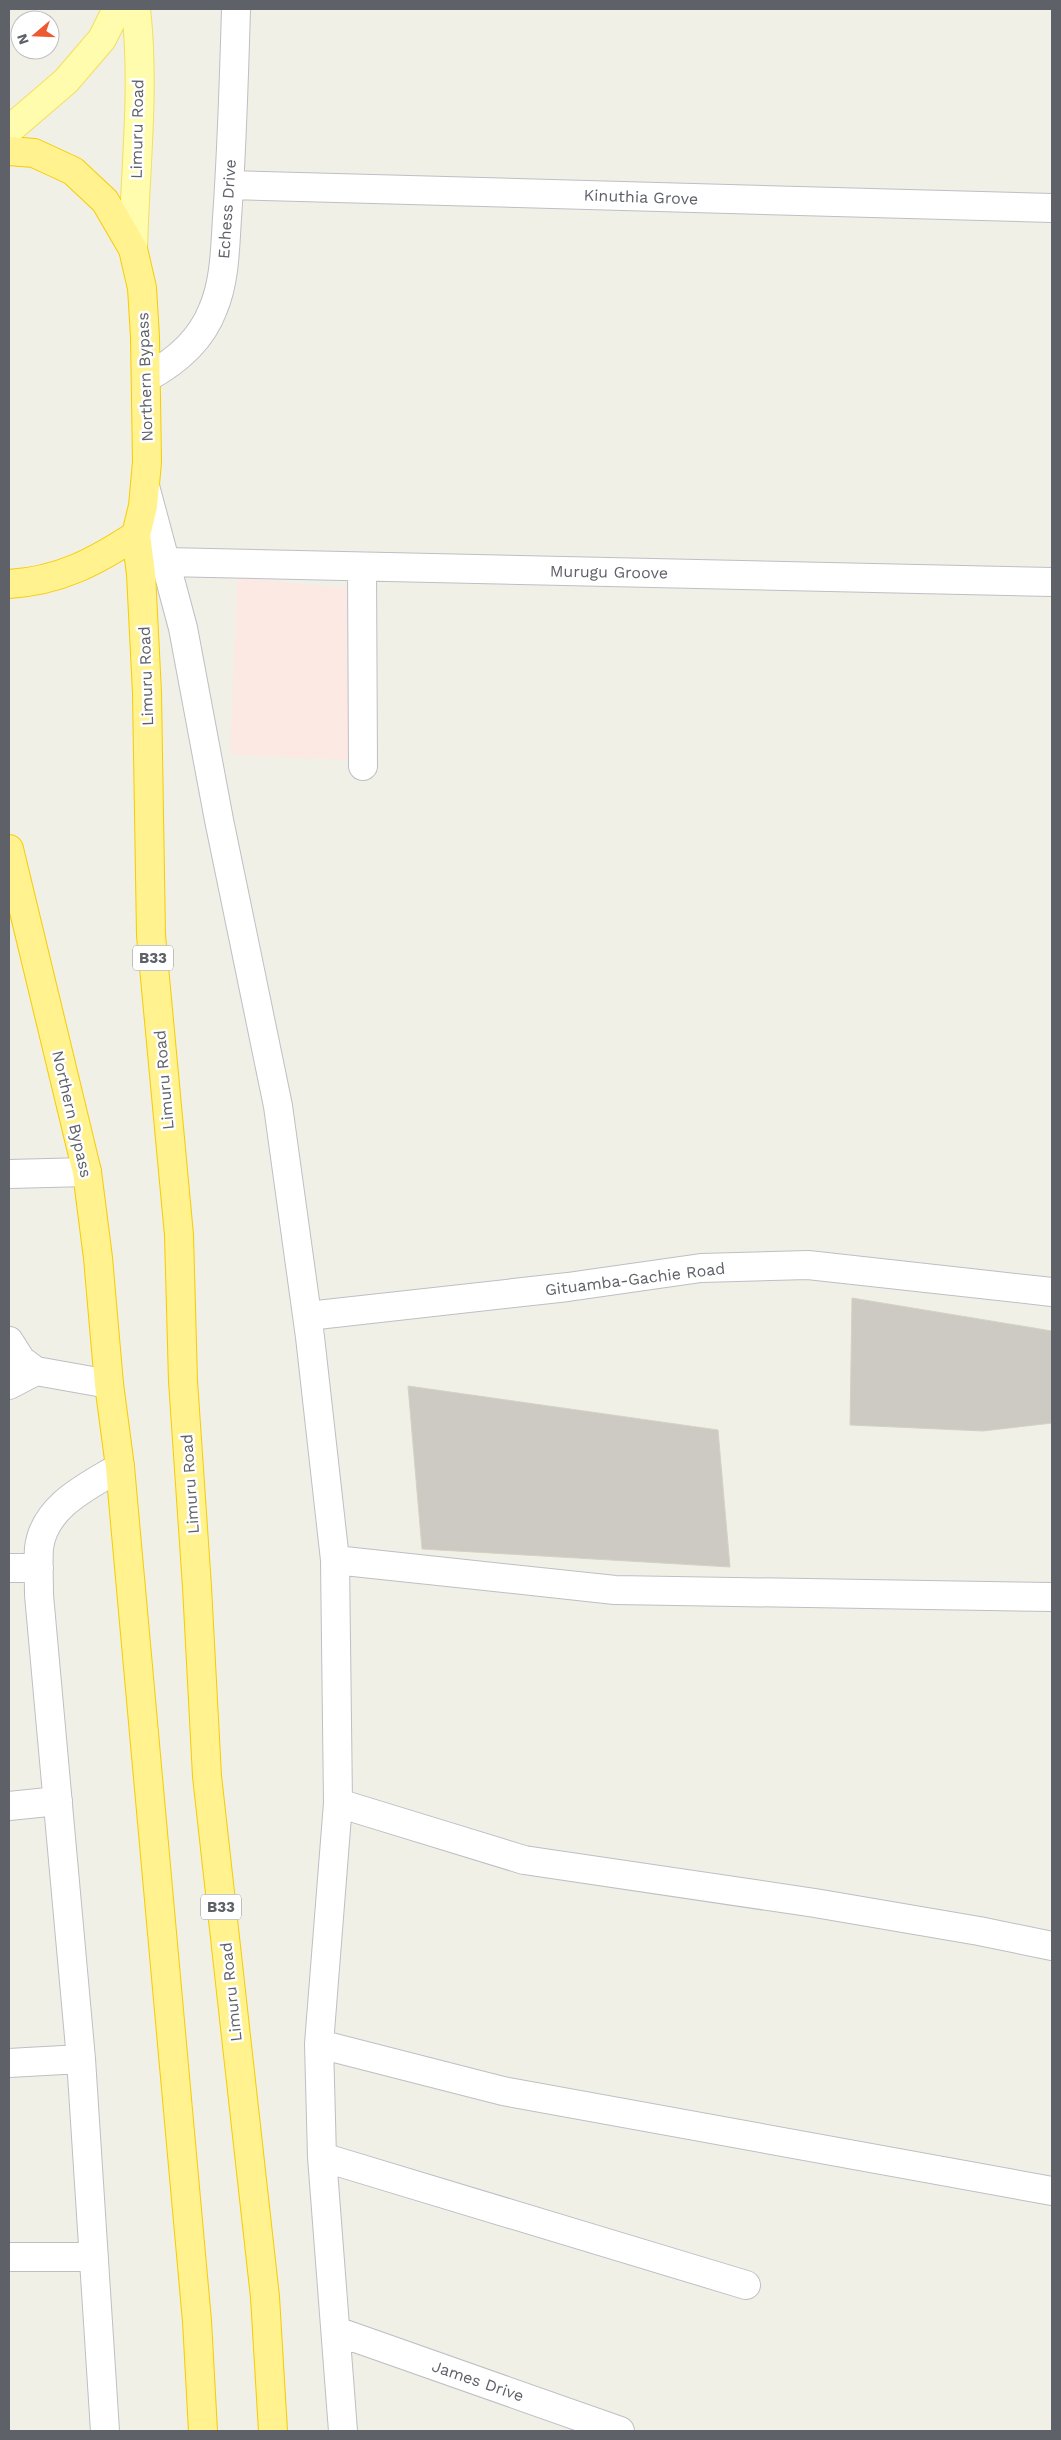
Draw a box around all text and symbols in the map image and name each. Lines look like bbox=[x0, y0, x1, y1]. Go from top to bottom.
north arrow bbox=[10, 10, 60, 60]
text: N bbox=[13, 32, 32, 47]
street label: Limuru Road bbox=[127, 79, 147, 179]
street label: Echess Drive bbox=[214, 158, 240, 260]
street label: Kinuthia Grove bbox=[583, 186, 699, 208]
street label: Northern Bypass bbox=[133, 312, 157, 442]
street label: Murugu Groove bbox=[550, 561, 668, 583]
street label: Limuru Road bbox=[135, 626, 157, 726]
road number: B33 bbox=[133, 946, 173, 970]
street label: Limuru Road bbox=[150, 1029, 178, 1131]
street label: Northern Bypass bbox=[48, 1049, 96, 1179]
street label: Gituamba-Gachie Road bbox=[544, 1259, 726, 1299]
street label: Limuru Road bbox=[177, 1434, 203, 1534]
road number: B33 bbox=[201, 1894, 241, 1920]
street label: Limuru Road bbox=[216, 1941, 246, 2043]
street label: James Drive bbox=[430, 2356, 526, 2406]

